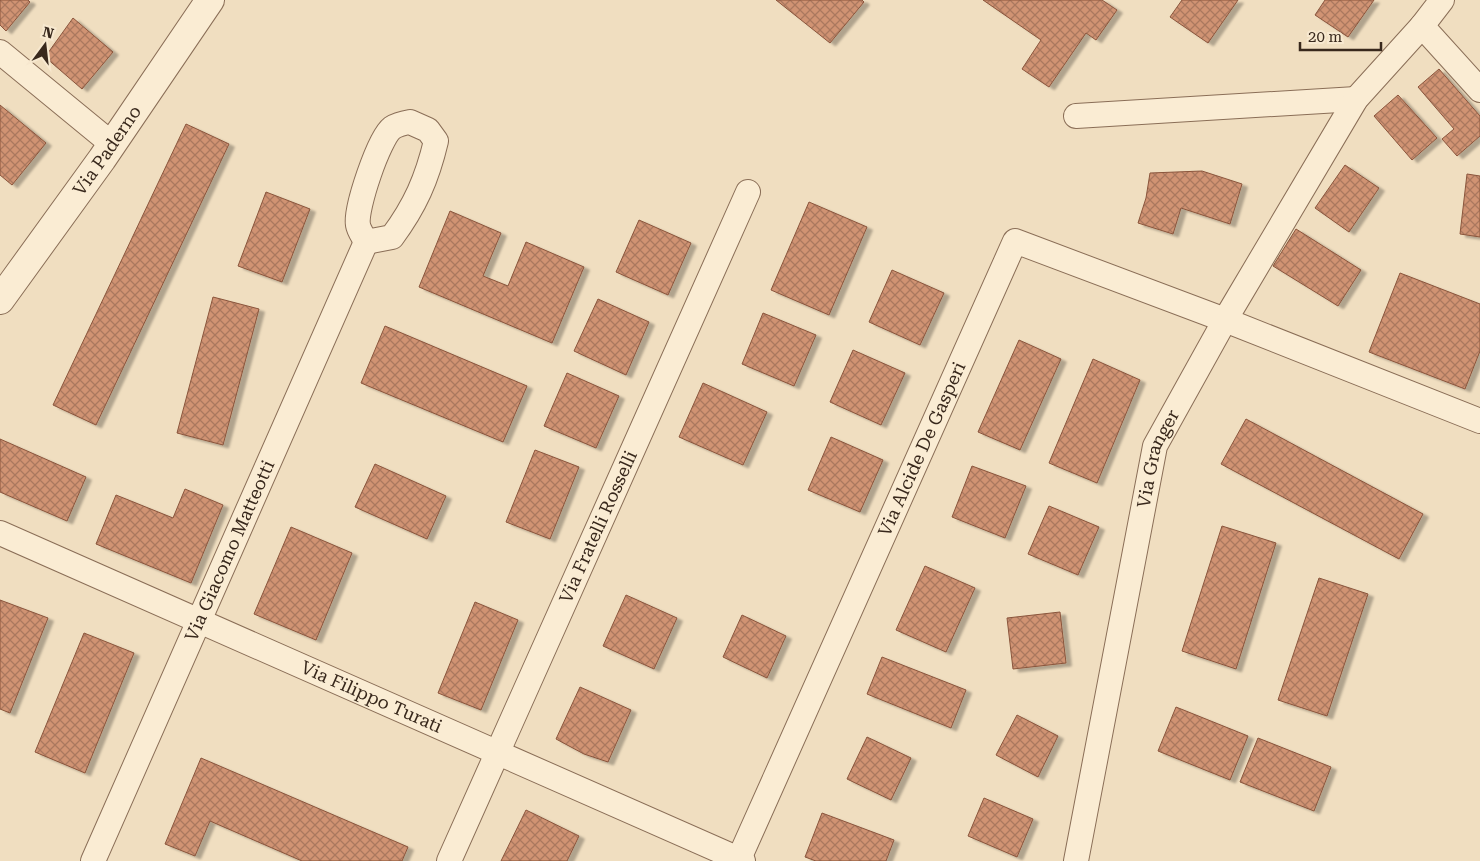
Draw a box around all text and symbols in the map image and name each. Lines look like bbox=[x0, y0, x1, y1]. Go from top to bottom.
north arrow bbox=[20, 20, 70, 70]
scale bar bbox=[1300, 20, 1381, 52]
text: N bbox=[41, 23, 56, 42]
text: 20 m bbox=[1308, 28, 1343, 46]
street label: Via Paderno bbox=[68, 101, 145, 199]
street label: Via Alcide De Gasperi bbox=[873, 358, 970, 539]
street label: Via Granger bbox=[1132, 406, 1183, 509]
street label: Via Fratelli Rosselli bbox=[555, 447, 641, 606]
street label: Via Giacomo Matteotti bbox=[180, 457, 278, 644]
street label: Via Filippo Turati bbox=[298, 656, 446, 737]

